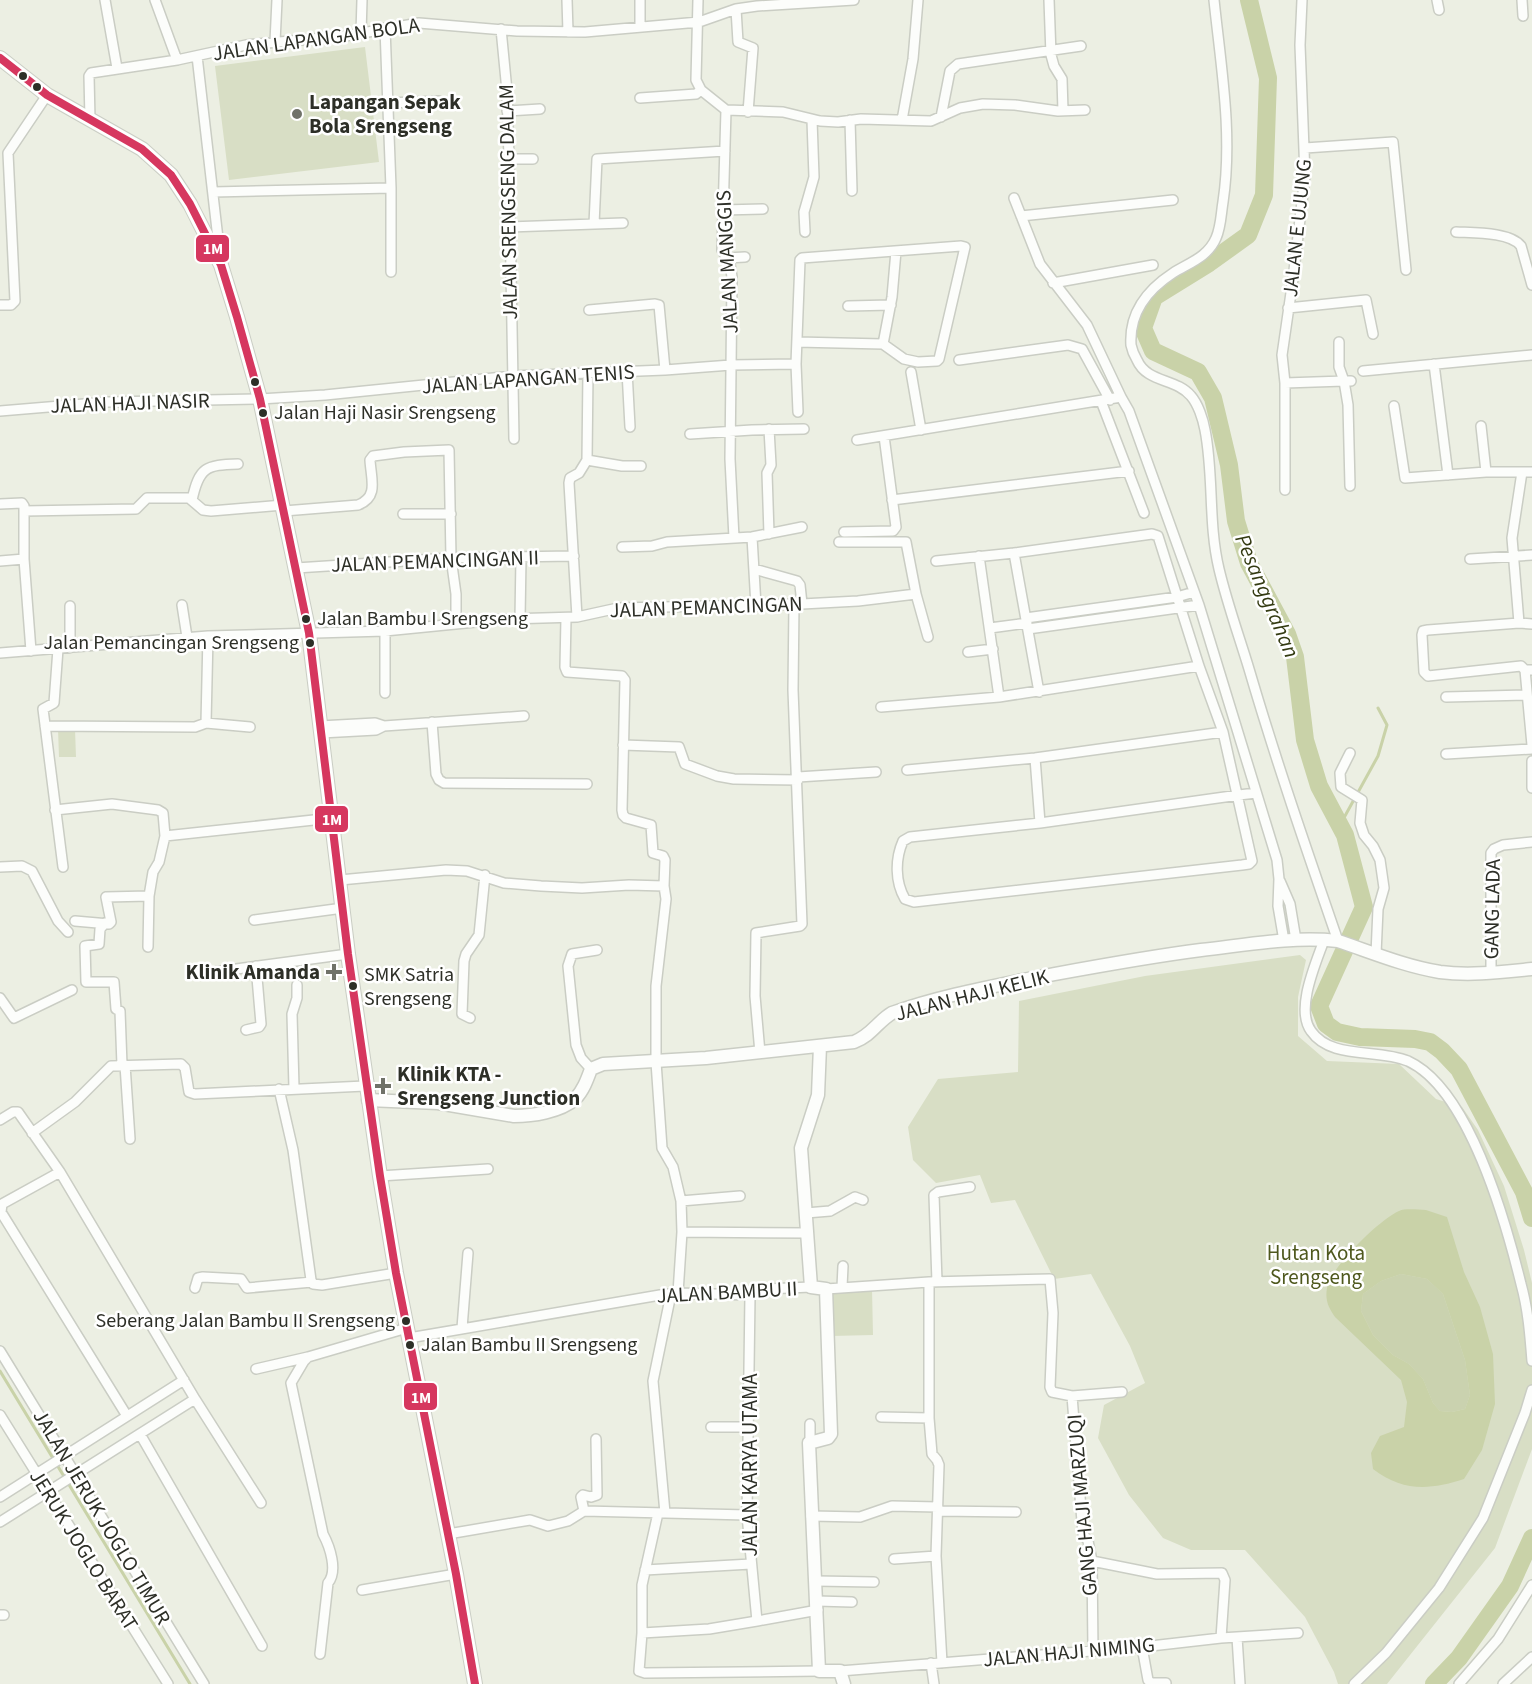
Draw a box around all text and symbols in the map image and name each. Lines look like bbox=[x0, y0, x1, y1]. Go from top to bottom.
street label: JALAN LAPANGAN BOLA bbox=[211, 10, 422, 68]
unlabelled marker bbox=[17, 70, 29, 82]
unlabelled marker bbox=[31, 81, 43, 93]
street label: JALAN SRENGSENG DALAM bbox=[491, 84, 525, 320]
place label: Lapangan Sepak Bola Srengseng bbox=[309, 87, 461, 141]
marker: Lapangan Sepak Bola Srengseng bbox=[290, 107, 304, 121]
street label: JALAN E UJUNG bbox=[1275, 157, 1319, 299]
street label: JALAN MANGGIS bbox=[708, 189, 746, 335]
line badge: 1M bbox=[195, 234, 230, 263]
text: 1M bbox=[203, 238, 223, 260]
street label: JALAN LAPANGAN TENIS bbox=[421, 357, 635, 401]
unlabelled marker bbox=[249, 376, 261, 388]
street label: JALAN HAJI NASIR bbox=[50, 385, 210, 421]
place label: Jalan Haji Nasir Srengseng bbox=[274, 399, 496, 427]
marker: Jalan Haji Nasir Srengseng bbox=[257, 407, 269, 419]
water label: Pesanggrahan bbox=[1227, 529, 1307, 663]
street label: JALAN PEMANCINGAN II bbox=[330, 542, 540, 580]
street label: JALAN PEMANCINGAN bbox=[609, 589, 803, 625]
place label: Jalan Bambu I Srengseng bbox=[317, 605, 528, 633]
marker: Jalan Bambu I Srengseng bbox=[300, 613, 312, 625]
place label: Jalan Pemancingan Srengseng bbox=[43, 629, 299, 657]
marker: Jalan Pemancingan Srengseng bbox=[304, 637, 316, 649]
line badge: 1M bbox=[314, 805, 349, 833]
text: 1M bbox=[322, 809, 342, 831]
street label: GANG LADA bbox=[1476, 858, 1508, 960]
place label: Klinik Amanda bbox=[186, 957, 320, 987]
place label: SMK Satria Srengseng bbox=[364, 961, 454, 1013]
street label: JALAN HAJI KELIK bbox=[892, 961, 1053, 1029]
marker: Klinik Amanda bbox=[325, 963, 343, 981]
marker: SMK Satria Srengseng bbox=[347, 980, 359, 992]
place label: Klinik KTA - Srengseng Junction bbox=[397, 1059, 580, 1113]
marker: Klinik KTA - Srengseng Junction bbox=[374, 1077, 392, 1095]
park label: Hutan Kota Srengseng bbox=[1267, 1238, 1365, 1292]
street label: JALAN BAMBU II bbox=[656, 1273, 798, 1311]
place label: Seberang Jalan Bambu II Srengseng bbox=[96, 1307, 395, 1335]
marker: Seberang Jalan Bambu II Srengseng bbox=[400, 1315, 412, 1327]
place label: Jalan Bambu II Srengseng bbox=[421, 1331, 637, 1359]
marker: Jalan Bambu II Srengseng bbox=[404, 1339, 416, 1351]
street label: JALAN KARYA UTAMA bbox=[735, 1373, 765, 1557]
line badge: 1M bbox=[403, 1382, 438, 1411]
text: 1M bbox=[411, 1387, 431, 1409]
street label: JALAN JERUK JOGLO TIMUR bbox=[26, 1404, 178, 1630]
street label: GANG HAJI MARZUQI bbox=[1059, 1413, 1105, 1597]
street label: JERUK JOGLO BARAT bbox=[22, 1464, 146, 1636]
street label: JALAN HAJI NIMING bbox=[982, 1630, 1156, 1674]

